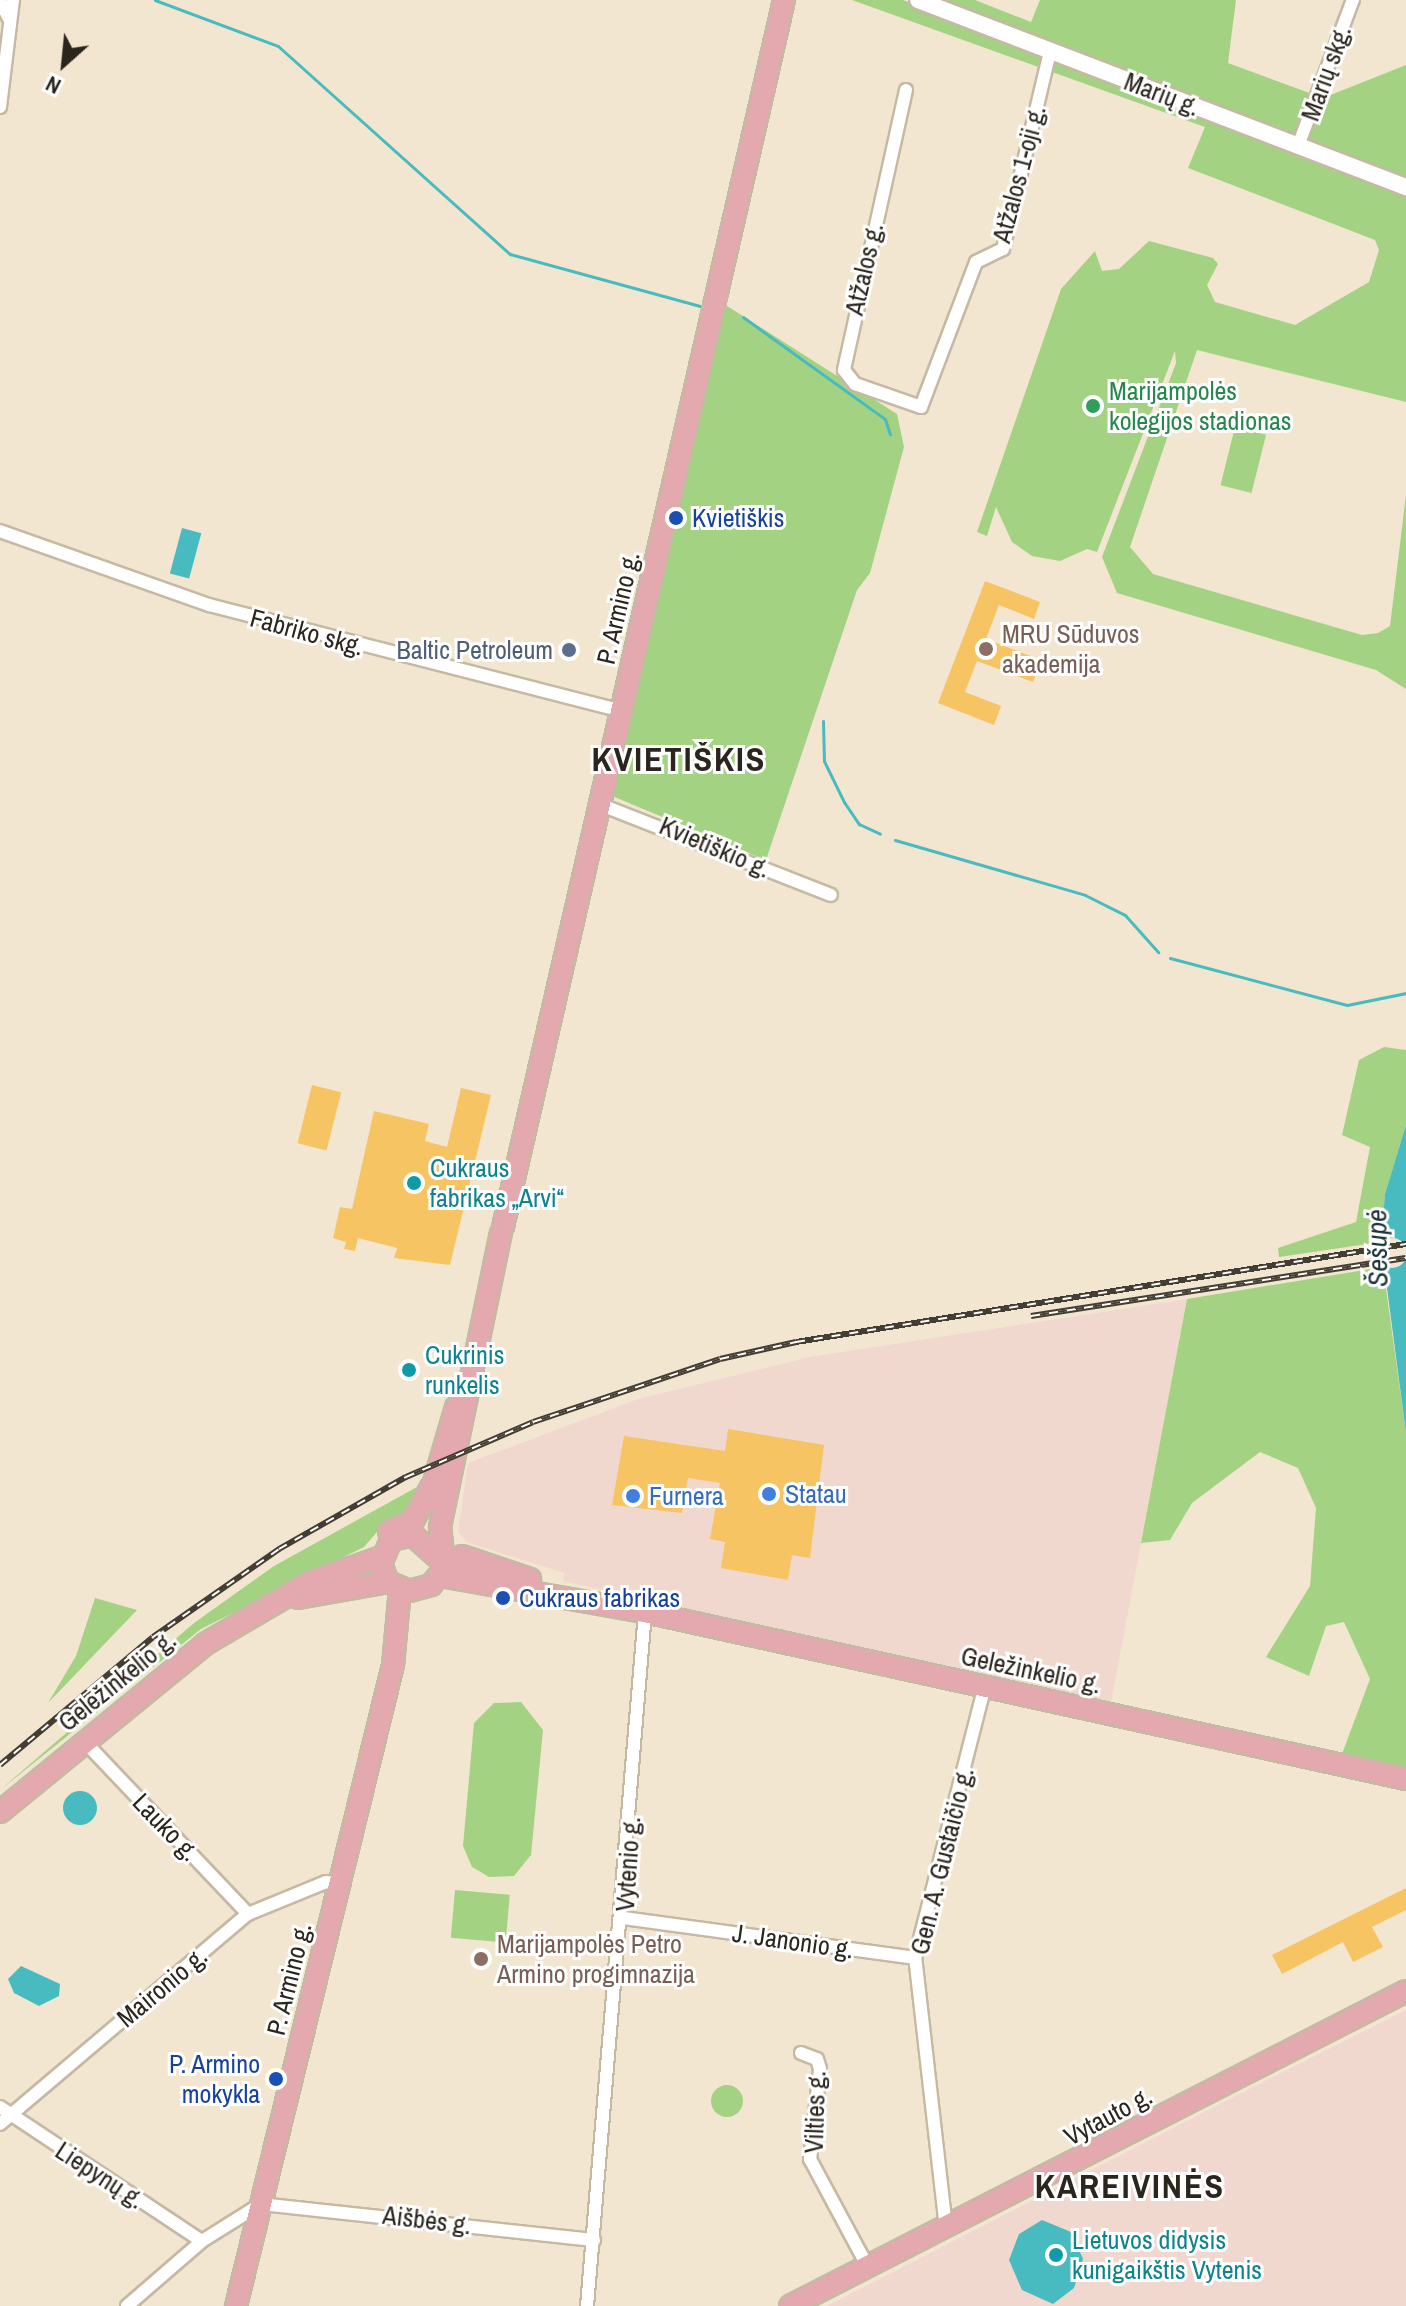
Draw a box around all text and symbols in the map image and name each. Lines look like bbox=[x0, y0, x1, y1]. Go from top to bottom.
street label: Marių skg. bbox=[1294, 21, 1358, 125]
north arrow bbox=[24, 24, 104, 104]
street label: Marių g. bbox=[1120, 65, 1204, 123]
text: N bbox=[40, 69, 66, 102]
street label: Atžalos 1-oji g. bbox=[986, 102, 1052, 246]
street label: Atžalos g. bbox=[838, 220, 890, 318]
place label: Marijampolės kolegijos stadionas bbox=[1109, 375, 1292, 436]
marker: Marijampolės kolegijos stadionas bbox=[1084, 397, 1102, 415]
place label: Kvietiškis bbox=[692, 502, 784, 534]
marker: Kvietiškis bbox=[667, 509, 685, 527]
street label: P. Armino g. bbox=[590, 548, 646, 668]
street label: Fabriko skg. bbox=[247, 602, 367, 662]
place label: MRU Sūduvos akademija bbox=[1002, 618, 1139, 680]
place label: Baltic Petroleum bbox=[397, 634, 553, 666]
marker: MRU Sūduvos akademija bbox=[977, 640, 995, 658]
marker: Baltic Petroleum bbox=[560, 641, 578, 659]
district label: KVIETIŠKIS bbox=[592, 740, 766, 780]
street label: Kvietiškio g. bbox=[655, 810, 775, 884]
place label: Cukraus fabrikas „Arvi“ bbox=[430, 1152, 564, 1214]
marker: Cukraus fabrikas „Arvi“ bbox=[405, 1174, 423, 1192]
water label: Šešupė bbox=[1360, 1209, 1394, 1287]
place label: Cukrinis runkelis bbox=[425, 1339, 504, 1400]
marker: Cukrinis runkelis bbox=[400, 1361, 418, 1379]
place label: Statau bbox=[785, 1478, 847, 1510]
place label: Furnera bbox=[649, 1480, 724, 1512]
marker: Statau bbox=[760, 1485, 778, 1503]
marker: Furnera bbox=[624, 1487, 642, 1505]
place label: Cukraus fabrikas bbox=[519, 1582, 680, 1614]
marker: Cukraus fabrikas bbox=[494, 1589, 512, 1607]
street label: Geležinkelio g. bbox=[52, 1624, 182, 1738]
street label: Geležinkelio g. bbox=[958, 1640, 1104, 1700]
street label: Gen. A. Gustaičio g. bbox=[903, 1763, 981, 1959]
street label: Lauko g. bbox=[126, 1787, 206, 1867]
street label: Vytenio g. bbox=[609, 1815, 647, 1913]
street label: J. Janonio g. bbox=[730, 1917, 856, 1965]
street label: P. Armino g. bbox=[260, 1919, 318, 2039]
place label: Marijampolės Petro Armino progimnazija bbox=[497, 1928, 695, 1990]
street label: Maironio g. bbox=[111, 1940, 213, 2034]
marker: Marijampolės Petro Armino progimnazija bbox=[472, 1950, 490, 1968]
place label: P. Armino mokykla bbox=[168, 2048, 260, 2110]
marker: P. Armino mokykla bbox=[267, 2070, 285, 2088]
street label: Vilties g. bbox=[798, 2070, 832, 2154]
street label: Vytauto g. bbox=[1059, 2080, 1157, 2152]
street label: Liepynų g. bbox=[50, 2135, 150, 2215]
district label: KAREIVINĖS bbox=[1035, 2167, 1225, 2207]
street label: Aišbės g. bbox=[381, 2199, 473, 2241]
place label: Lietuvos didysis kunigaikštis Vytenis bbox=[1072, 2224, 1262, 2286]
marker: Lietuvos didysis kunigaikštis Vytenis bbox=[1047, 2246, 1065, 2264]

